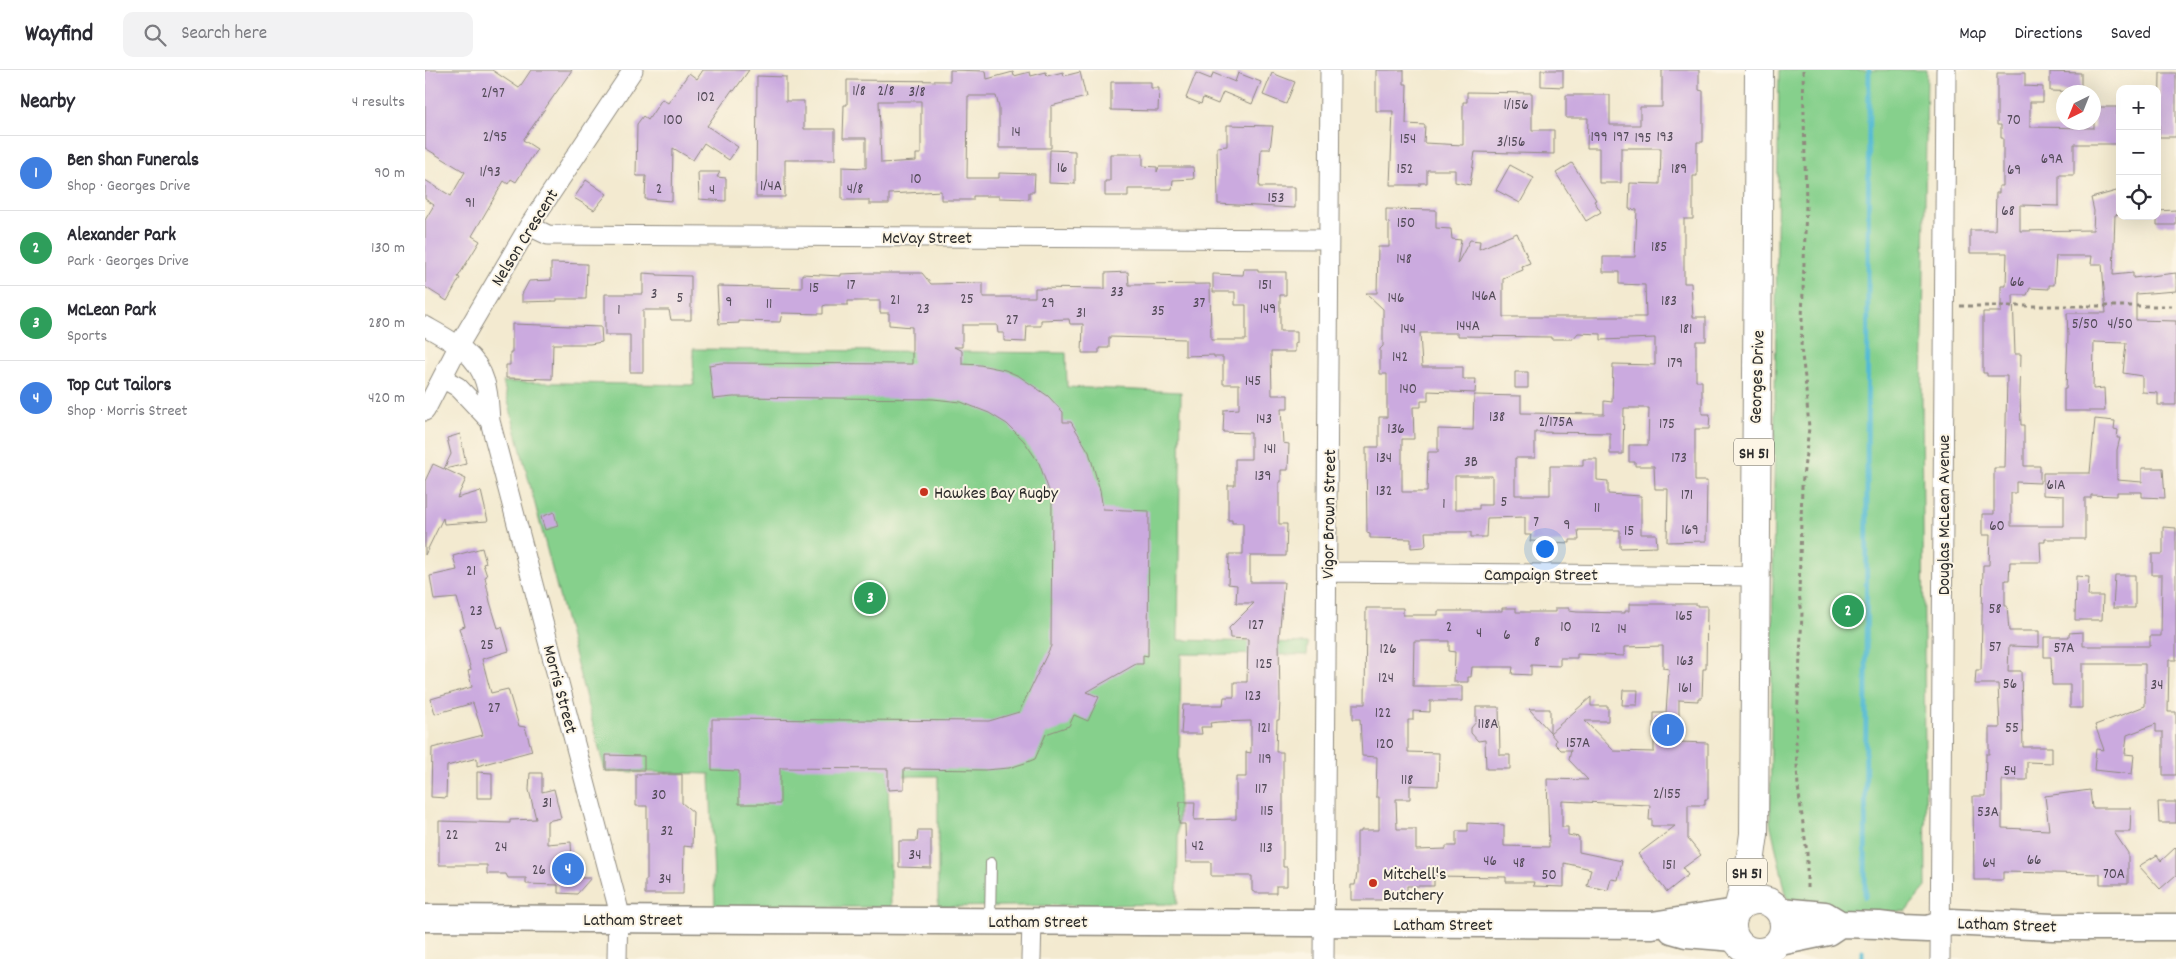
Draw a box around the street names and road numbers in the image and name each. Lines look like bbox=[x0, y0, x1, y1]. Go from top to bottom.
street label: Nelson Crescent bbox=[486, 185, 566, 292]
street label: McVay Street bbox=[882, 227, 972, 252]
street label: Georges Drive bbox=[1744, 330, 1773, 424]
street label: Douglas McLean Avenue bbox=[1933, 435, 1958, 595]
road number: SH 51 bbox=[1734, 438, 1774, 466]
street label: Vigor Brown Street bbox=[1317, 449, 1344, 579]
street label: Campaign Street bbox=[1484, 564, 1598, 589]
street label: Morris Street bbox=[535, 643, 582, 737]
road number: SH 51 bbox=[1727, 859, 1767, 886]
street label: Latham Street bbox=[583, 909, 683, 934]
street label: Latham Street bbox=[988, 911, 1088, 936]
street label: Latham Street bbox=[1957, 912, 2057, 941]
street label: Latham Street bbox=[1393, 914, 1493, 939]

